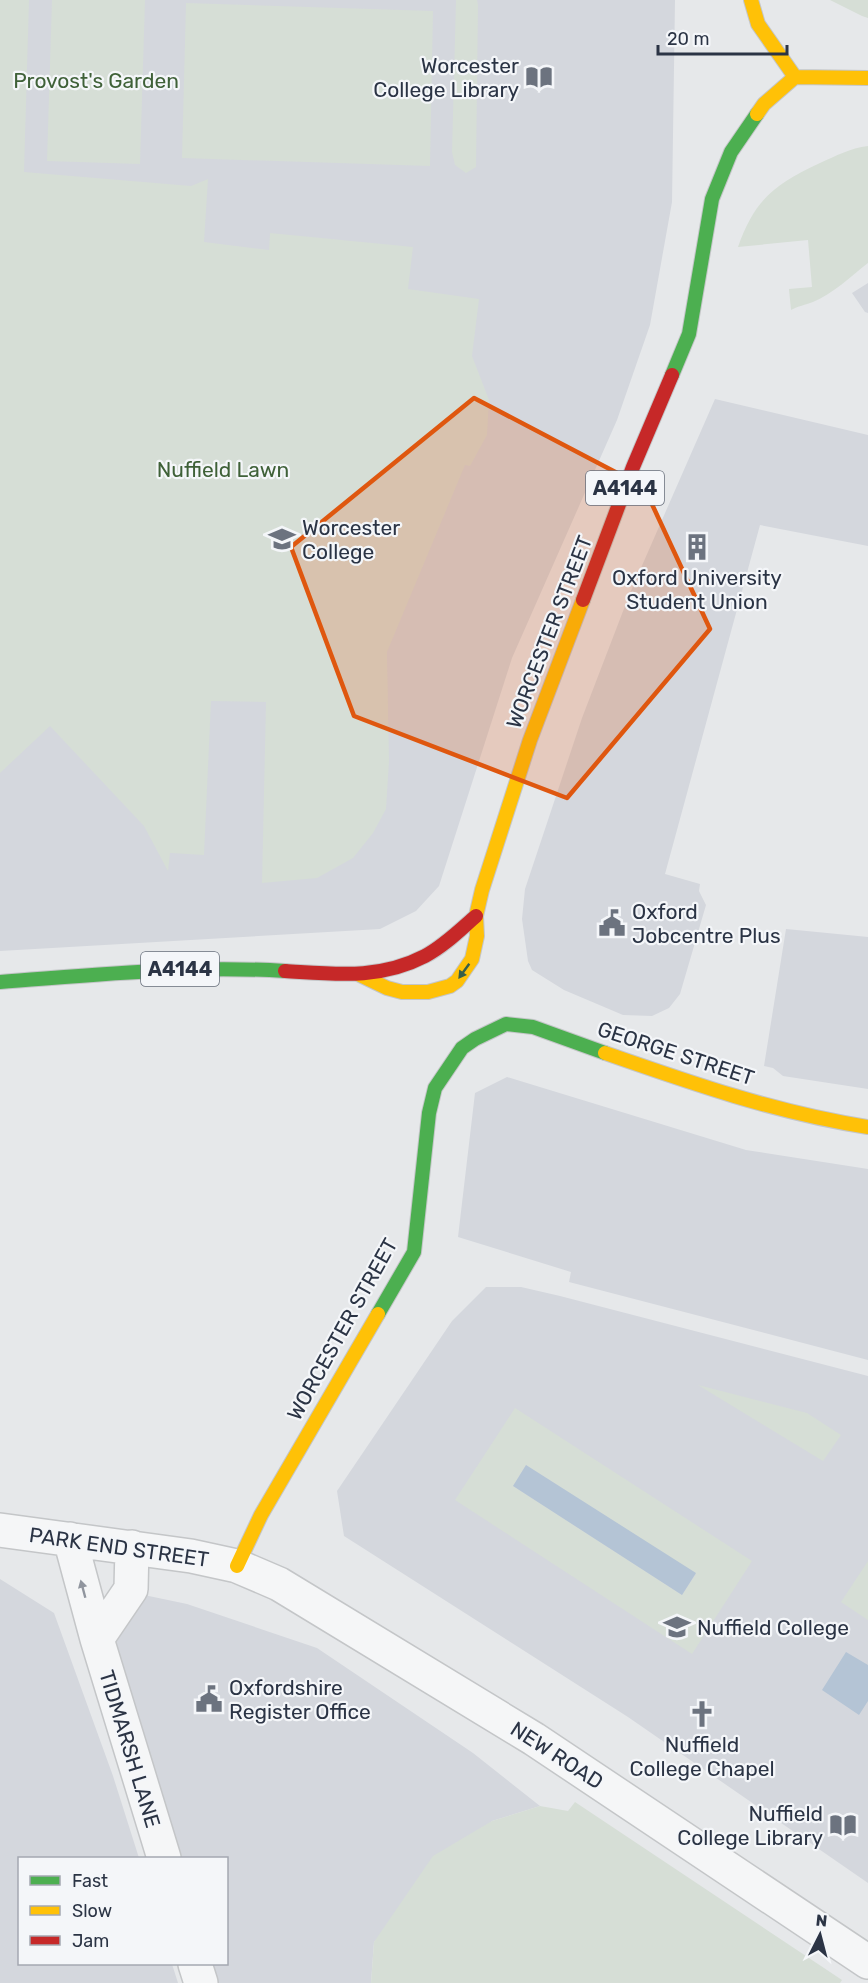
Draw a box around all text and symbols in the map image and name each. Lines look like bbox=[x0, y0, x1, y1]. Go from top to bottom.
scale bar bbox=[658, 18, 787, 56]
text: 20 m bbox=[667, 28, 709, 50]
place label: Worcester College Library bbox=[373, 53, 519, 102]
library icon: Worcester College Library bbox=[524, 62, 554, 92]
park label: Provost's Garden bbox=[13, 68, 179, 93]
park label: Nuffield Lawn bbox=[157, 457, 289, 482]
road number: A4144 bbox=[586, 471, 664, 505]
place label: Worcester College bbox=[302, 515, 400, 564]
school or university icon: Worcester College bbox=[267, 524, 297, 554]
street label: WORCESTER STREET bbox=[501, 532, 597, 732]
building icon: Oxford University Student Union bbox=[682, 532, 712, 562]
place label: Oxford University Student Union bbox=[612, 565, 782, 614]
place label: Oxford Jobcentre Plus bbox=[632, 899, 781, 948]
public building icon: Oxford Jobcentre Plus bbox=[597, 908, 627, 938]
road number: A4144 bbox=[141, 952, 219, 986]
one-way arrow bbox=[458, 963, 470, 979]
street label: GEORGE STREET bbox=[594, 1016, 758, 1090]
street label: WORCESTER STREET bbox=[282, 1234, 402, 1424]
street label: PARK END STREET bbox=[27, 1522, 211, 1572]
one-way arrow bbox=[78, 1579, 87, 1597]
school or university icon: Nuffield College bbox=[662, 1612, 692, 1642]
place label: Nuffield College bbox=[697, 1615, 849, 1640]
street label: TIDMARSH LANE bbox=[94, 1667, 166, 1831]
place label: Oxfordshire Register Office bbox=[229, 1675, 371, 1724]
public building icon: Oxfordshire Register Office bbox=[194, 1684, 224, 1714]
church icon: Nuffield College Chapel bbox=[687, 1699, 717, 1729]
street label: NEW ROAD bbox=[506, 1716, 608, 1794]
place label: Nuffield College Chapel bbox=[629, 1732, 775, 1781]
place label: Nuffield College Library bbox=[677, 1801, 823, 1850]
library icon: Nuffield College Library bbox=[828, 1810, 858, 1840]
legend bbox=[18, 1857, 228, 1965]
text: Fast bbox=[72, 1870, 108, 1892]
text: Slow bbox=[72, 1900, 112, 1922]
north arrow bbox=[790, 1905, 850, 1965]
text: N bbox=[815, 1911, 828, 1931]
text: Jam bbox=[72, 1930, 109, 1952]

